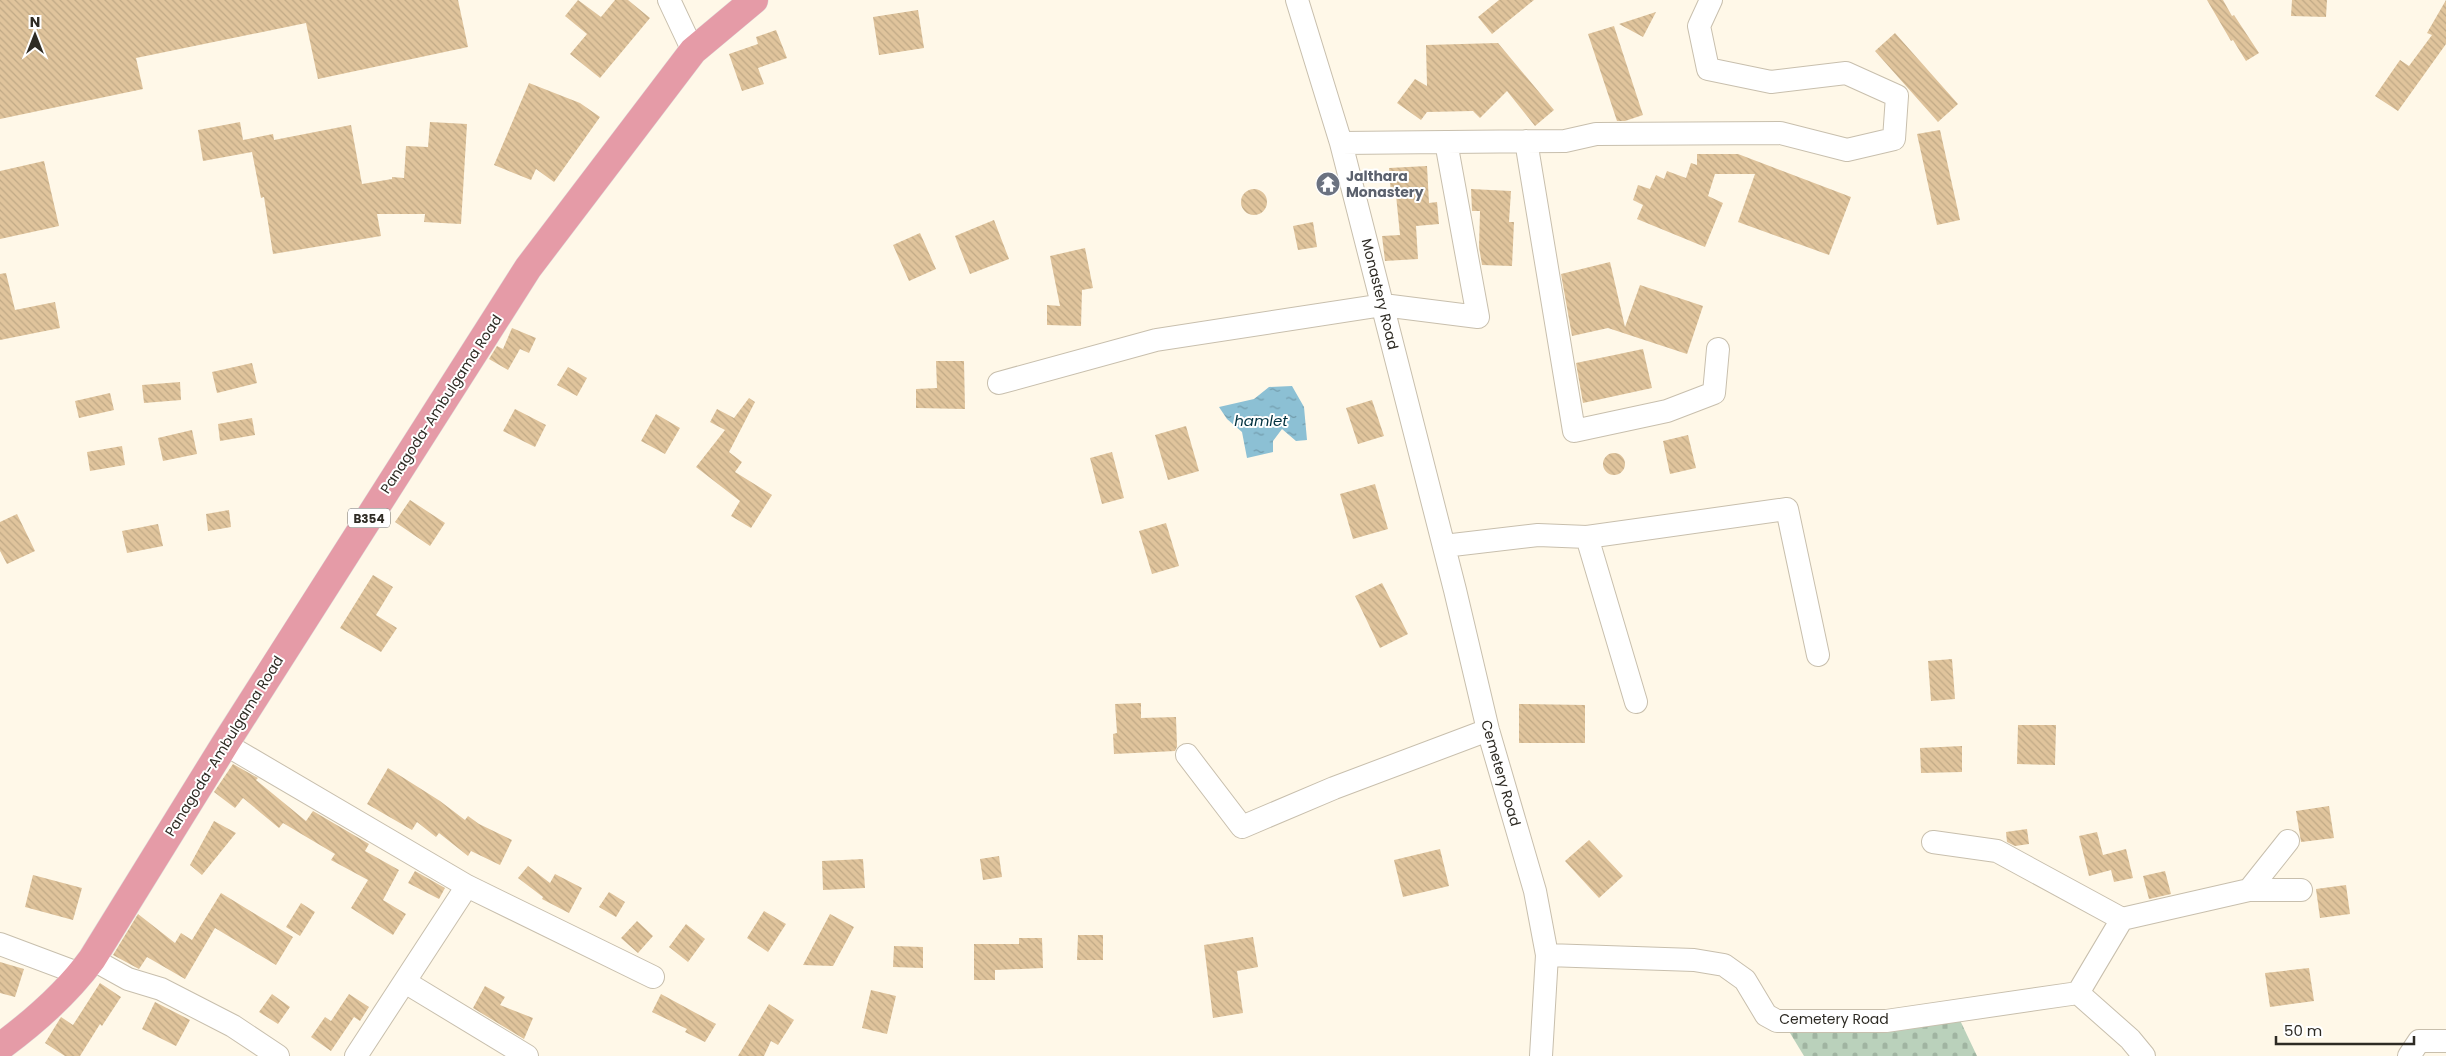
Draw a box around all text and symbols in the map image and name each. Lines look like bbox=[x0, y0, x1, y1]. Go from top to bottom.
north arrow bbox=[10, 10, 60, 60]
text: N bbox=[30, 12, 40, 32]
place label: Jalthara Monastery bbox=[1346, 166, 1424, 202]
temple icon: Jalthara Monastery bbox=[1315, 171, 1341, 197]
street label: Monastery Road bbox=[1357, 236, 1403, 352]
street label: Panagoda-Ambulgama Road bbox=[375, 311, 507, 497]
water label: hamlet bbox=[1234, 410, 1288, 431]
road number: B354 bbox=[348, 508, 390, 528]
street label: Panagoda-Ambulgama Road bbox=[160, 652, 288, 840]
street label: Cemetery Road bbox=[1476, 718, 1526, 828]
street label: Cemetery Road bbox=[1779, 1009, 1889, 1029]
scale bar bbox=[2276, 1014, 2414, 1046]
text: 50 m bbox=[2284, 1020, 2322, 1041]

